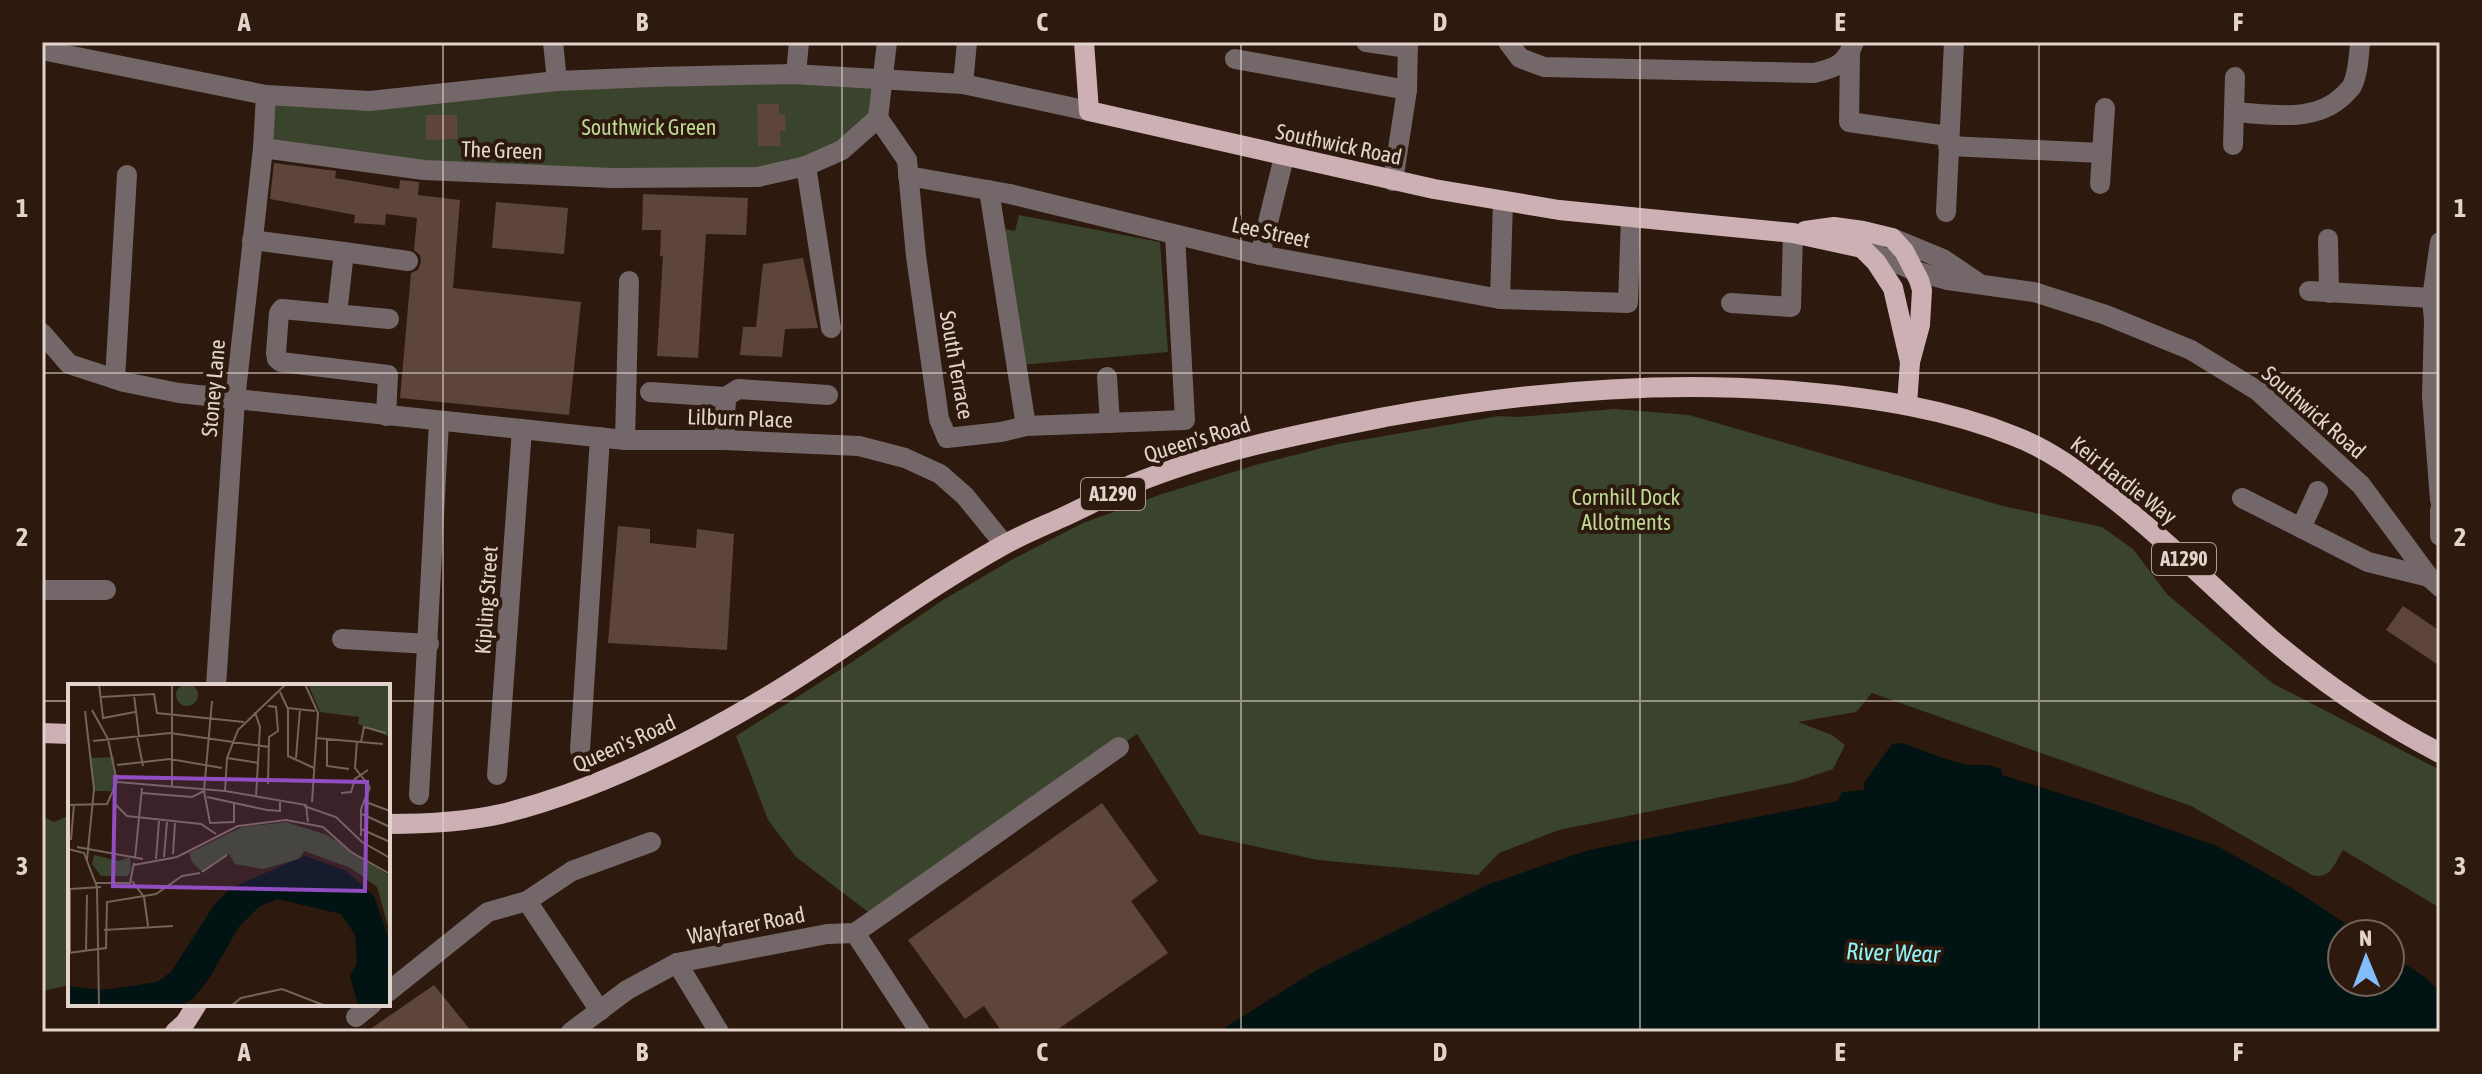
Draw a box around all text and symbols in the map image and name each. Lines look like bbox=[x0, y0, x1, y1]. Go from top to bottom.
text: A bbox=[237, 7, 251, 37]
text: B bbox=[636, 7, 649, 37]
text: C bbox=[1036, 7, 1048, 37]
text: D bbox=[1433, 7, 1447, 37]
text: E bbox=[1834, 7, 1846, 37]
text: F bbox=[2233, 7, 2244, 37]
park label: Southwick Green bbox=[582, 114, 716, 140]
street label: Southwick Road bbox=[1274, 118, 1404, 170]
street label: The Green bbox=[461, 136, 543, 164]
text: 1 bbox=[16, 193, 28, 223]
text: 1 bbox=[2454, 193, 2466, 223]
street label: Lee Street bbox=[1229, 211, 1313, 253]
street label: South Terrace bbox=[935, 309, 979, 421]
street label: Stoney Lane bbox=[196, 338, 230, 438]
street label: Southwick Road bbox=[2257, 360, 2371, 464]
street label: Lilburn Place bbox=[687, 403, 793, 433]
street label: Queen's Road bbox=[1141, 410, 1253, 468]
street label: Keir Hardie Way bbox=[2066, 431, 2182, 529]
road number: A1290 bbox=[1081, 478, 1145, 510]
park label: Cornhill Dock Allotments bbox=[1572, 484, 1680, 535]
text: 2 bbox=[16, 522, 28, 552]
text: 2 bbox=[2454, 522, 2466, 552]
road number: A1290 bbox=[2152, 543, 2216, 575]
street label: Kipling Street bbox=[469, 545, 503, 655]
inset map bbox=[68, 684, 390, 1006]
street label: Queen's Road bbox=[568, 709, 680, 777]
text: 3 bbox=[16, 851, 28, 881]
text: 3 bbox=[2454, 851, 2466, 881]
street label: Wayfarer Road bbox=[685, 901, 807, 949]
north arrow bbox=[2326, 918, 2406, 998]
text: N bbox=[2359, 925, 2372, 951]
water label: River Wear bbox=[1846, 937, 1941, 968]
text: A bbox=[237, 1037, 251, 1067]
text: B bbox=[636, 1037, 649, 1067]
text: C bbox=[1036, 1037, 1048, 1067]
text: D bbox=[1433, 1037, 1447, 1067]
text: E bbox=[1834, 1037, 1846, 1067]
text: F bbox=[2233, 1037, 2244, 1067]

